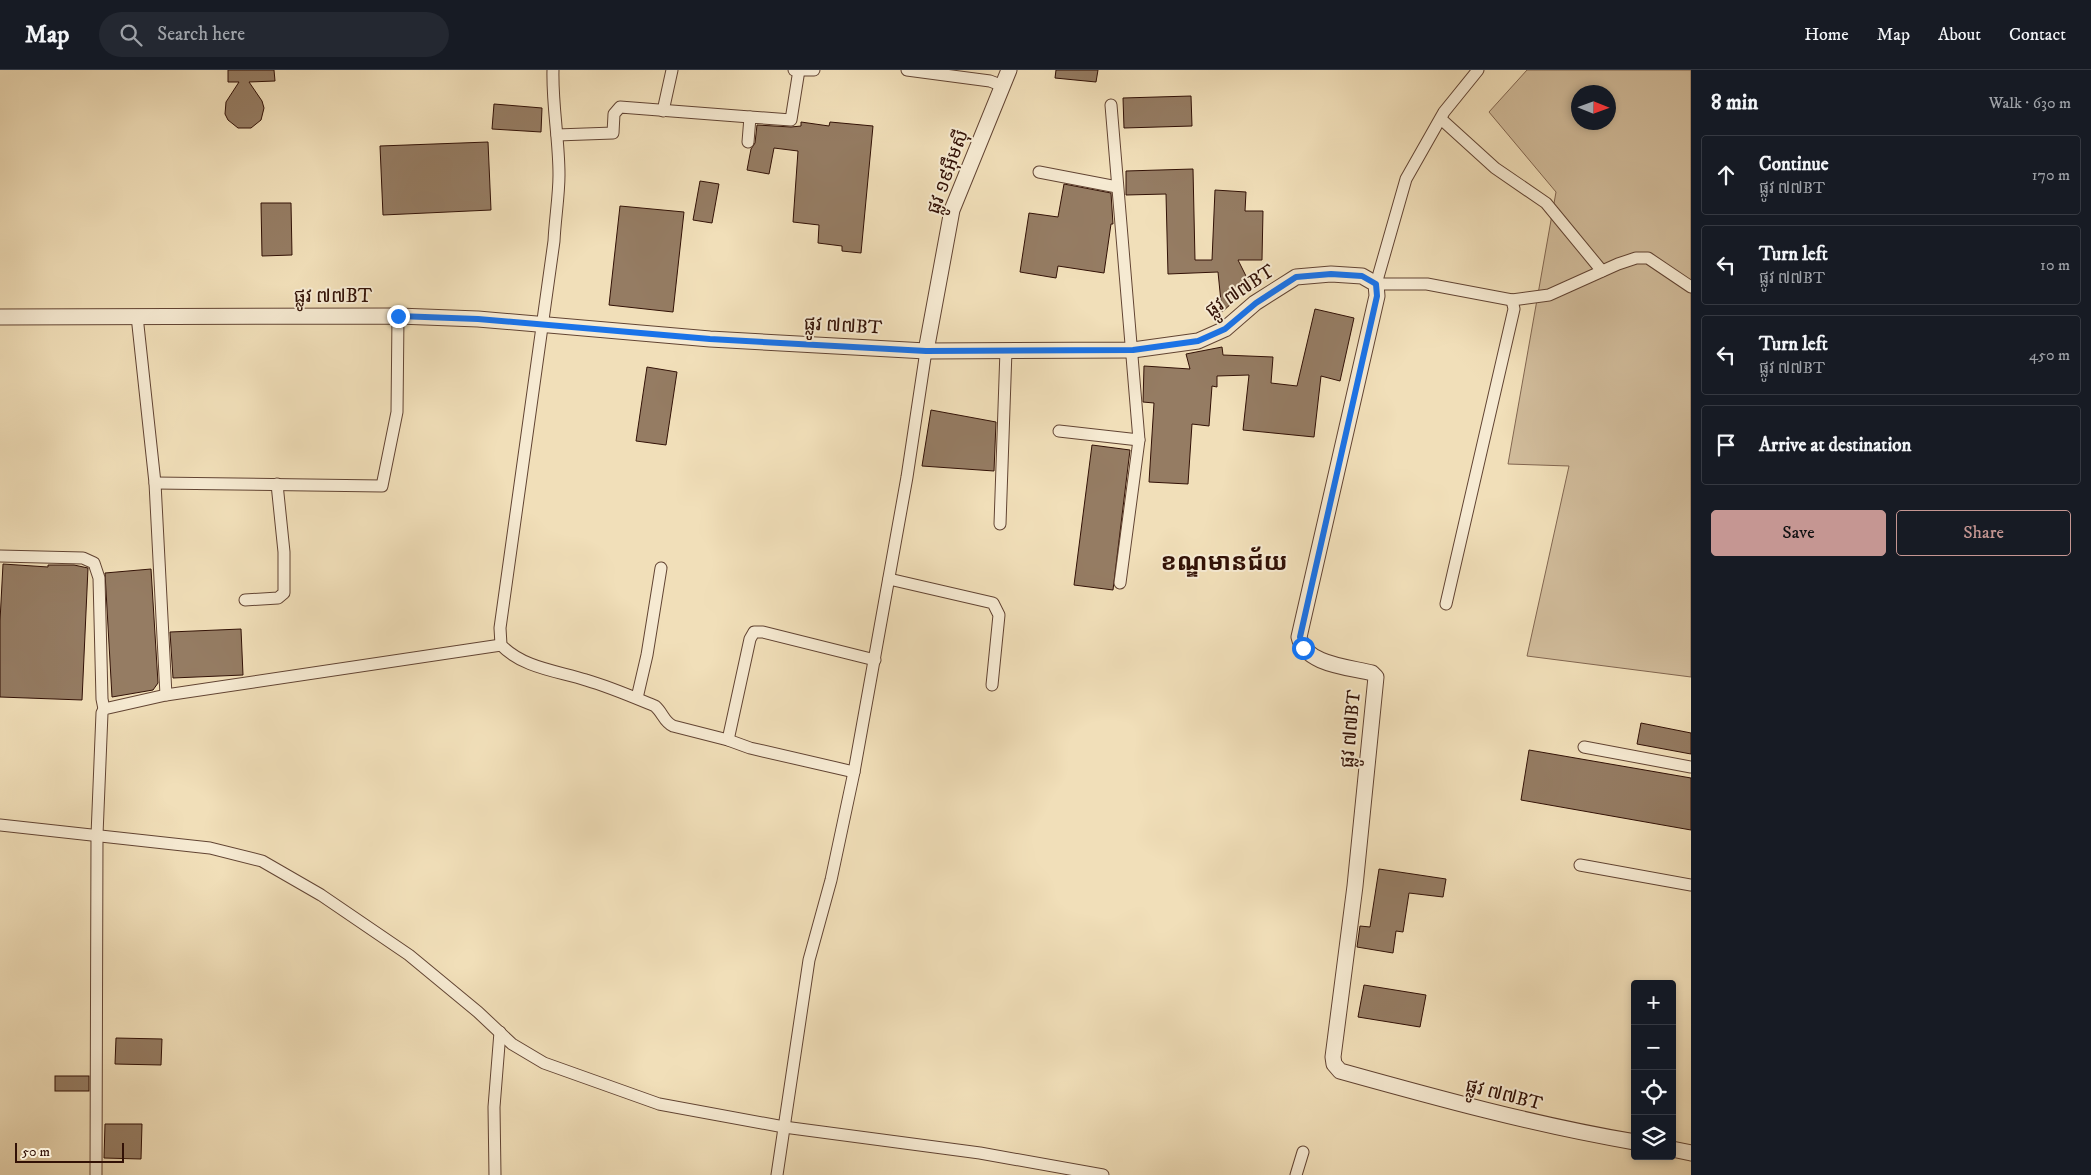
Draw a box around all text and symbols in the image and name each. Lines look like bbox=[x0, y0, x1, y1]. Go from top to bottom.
search box bbox=[99, 12, 449, 57]
text: Map bbox=[25, 20, 69, 50]
icon: search bbox=[117, 21, 145, 49]
text: Search here bbox=[157, 23, 245, 46]
text: Home bbox=[1804, 24, 1849, 46]
text: Map bbox=[1877, 24, 1910, 46]
text: About bbox=[1938, 24, 1981, 46]
text: Contact bbox=[2009, 24, 2066, 46]
north arrow bbox=[1571, 85, 1616, 130]
text: 8 min bbox=[1711, 90, 1758, 116]
text: Walk · 630 m bbox=[1989, 93, 2071, 113]
street label: ផ្លូវ ១៩អ៊ឹមស៊ី bbox=[922, 127, 978, 219]
text: Continue bbox=[1759, 153, 1829, 176]
icon: ahead bbox=[1712, 161, 1740, 189]
text: 170 m bbox=[2032, 165, 2070, 185]
text: ផ្លូវ ៧៧BT bbox=[1759, 178, 1825, 198]
text: Turn left bbox=[1759, 243, 1828, 266]
icon: left bbox=[1712, 251, 1740, 279]
text: 10 m bbox=[2040, 255, 2070, 275]
street label: ផ្លូវ ៧៧BT bbox=[1201, 259, 1282, 326]
text: ផ្លូវ ៧៧BT bbox=[1759, 268, 1825, 288]
street label: ផ្លូវ ៧៧BT bbox=[294, 285, 373, 312]
route end bbox=[387, 305, 410, 328]
street label: ផ្លូវ ៧៧BT bbox=[803, 312, 883, 344]
text: Turn left bbox=[1759, 333, 1828, 356]
icon: left bbox=[1712, 341, 1740, 369]
text: 450 m bbox=[2029, 345, 2070, 365]
text: ផ្លូវ ៧៧BT bbox=[1759, 358, 1825, 378]
icon: arrive bbox=[1712, 431, 1740, 459]
text: Arrive at destination bbox=[1759, 434, 1911, 457]
button: Save bbox=[1711, 510, 1886, 556]
button: Share bbox=[1896, 510, 2071, 556]
district label: ខណ្ឌមានជ័យ bbox=[1160, 546, 1288, 578]
route start bbox=[1292, 637, 1315, 660]
street label: ផ្លូវ ៧៧BT bbox=[1336, 688, 1371, 769]
map controls bbox=[1631, 980, 1676, 1160]
button: + bbox=[1631, 980, 1676, 1025]
button: − bbox=[1631, 1025, 1676, 1070]
button: locate bbox=[1631, 1070, 1676, 1115]
street label: ផ្លូវ ៧៧BT bbox=[1462, 1074, 1545, 1120]
button: layers bbox=[1631, 1115, 1676, 1160]
scale bar bbox=[15, 1140, 124, 1163]
text: 50 m bbox=[22, 1143, 50, 1161]

